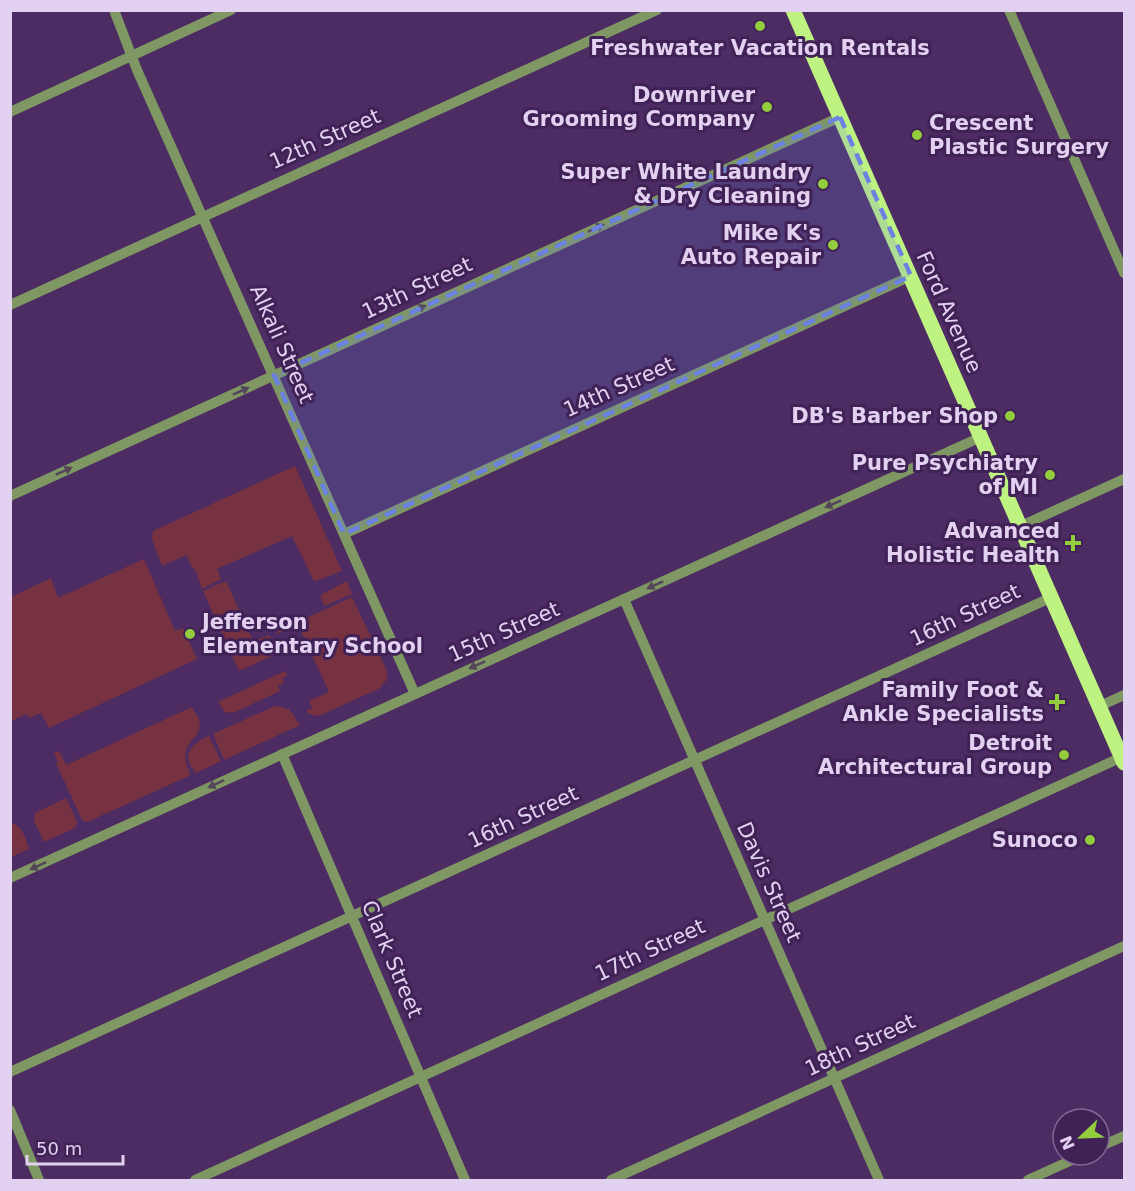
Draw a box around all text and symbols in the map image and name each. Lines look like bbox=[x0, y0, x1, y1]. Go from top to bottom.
marker: Freshwater Vacation Rentals bbox=[753, 19, 767, 33]
place label: Freshwater Vacation Rentals bbox=[590, 36, 930, 60]
place label: Downriver Grooming Company bbox=[523, 83, 756, 131]
marker: Downriver Grooming Company bbox=[760, 100, 774, 114]
street label: 12th Street bbox=[266, 104, 384, 174]
place label: Crescent Plastic Surgery bbox=[929, 111, 1109, 159]
marker: Crescent Plastic Surgery bbox=[910, 128, 924, 142]
place label: Super White Laundry & Dry Cleaning bbox=[561, 160, 811, 208]
marker: Super White Laundry & Dry Cleaning bbox=[816, 177, 830, 191]
place label: Mike K's Auto Repair bbox=[681, 221, 822, 269]
one-way arrow bbox=[587, 223, 605, 233]
marker: Mike K's Auto Repair bbox=[826, 238, 840, 252]
street label: Ford Avenue bbox=[912, 248, 986, 376]
street label: 13th Street bbox=[358, 252, 476, 324]
street label: Alkali Street bbox=[245, 281, 319, 407]
one-way arrow bbox=[410, 304, 428, 314]
street label: 14th Street bbox=[560, 352, 678, 422]
one-way arrow bbox=[233, 386, 250, 395]
place label: DB's Barber Shop bbox=[791, 404, 998, 428]
marker: DB's Barber Shop bbox=[1003, 409, 1017, 423]
place label: Pure Psychiatry of MI bbox=[852, 451, 1038, 499]
one-way arrow bbox=[55, 467, 72, 476]
marker: Pure Psychiatry of MI bbox=[1043, 468, 1057, 482]
one-way arrow bbox=[824, 500, 841, 509]
place label: Advanced Holistic Health bbox=[886, 519, 1060, 567]
marker: Advanced Holistic Health bbox=[1064, 534, 1082, 552]
street label: 16th Street bbox=[906, 579, 1024, 651]
one-way arrow bbox=[646, 581, 664, 590]
street label: 15th Street bbox=[445, 597, 563, 667]
place label: Jefferson Elementary School bbox=[200, 610, 423, 658]
marker: Jefferson Elementary School bbox=[183, 627, 197, 641]
one-way arrow bbox=[469, 661, 486, 670]
place label: Family Foot & Ankle Specialists bbox=[842, 678, 1044, 726]
marker: Family Foot & Ankle Specialists bbox=[1048, 693, 1066, 711]
place label: Detroit Architectural Group bbox=[818, 731, 1052, 779]
marker: Detroit Architectural Group bbox=[1057, 748, 1071, 762]
one-way arrow bbox=[207, 780, 224, 789]
street label: 16th Street bbox=[464, 781, 582, 853]
street label: Davis Street bbox=[732, 818, 806, 946]
place label: Sunoco bbox=[992, 828, 1078, 852]
marker: Sunoco bbox=[1083, 833, 1097, 847]
one-way arrow bbox=[30, 861, 47, 870]
street label: Clark Street bbox=[357, 897, 427, 1021]
street label: 17th Street bbox=[591, 914, 709, 986]
street label: 18th Street bbox=[801, 1009, 919, 1081]
north arrow bbox=[1051, 1107, 1111, 1167]
scale bar bbox=[27, 1128, 123, 1166]
text: N bbox=[1056, 1133, 1079, 1153]
text: 50 m bbox=[36, 1138, 82, 1159]

